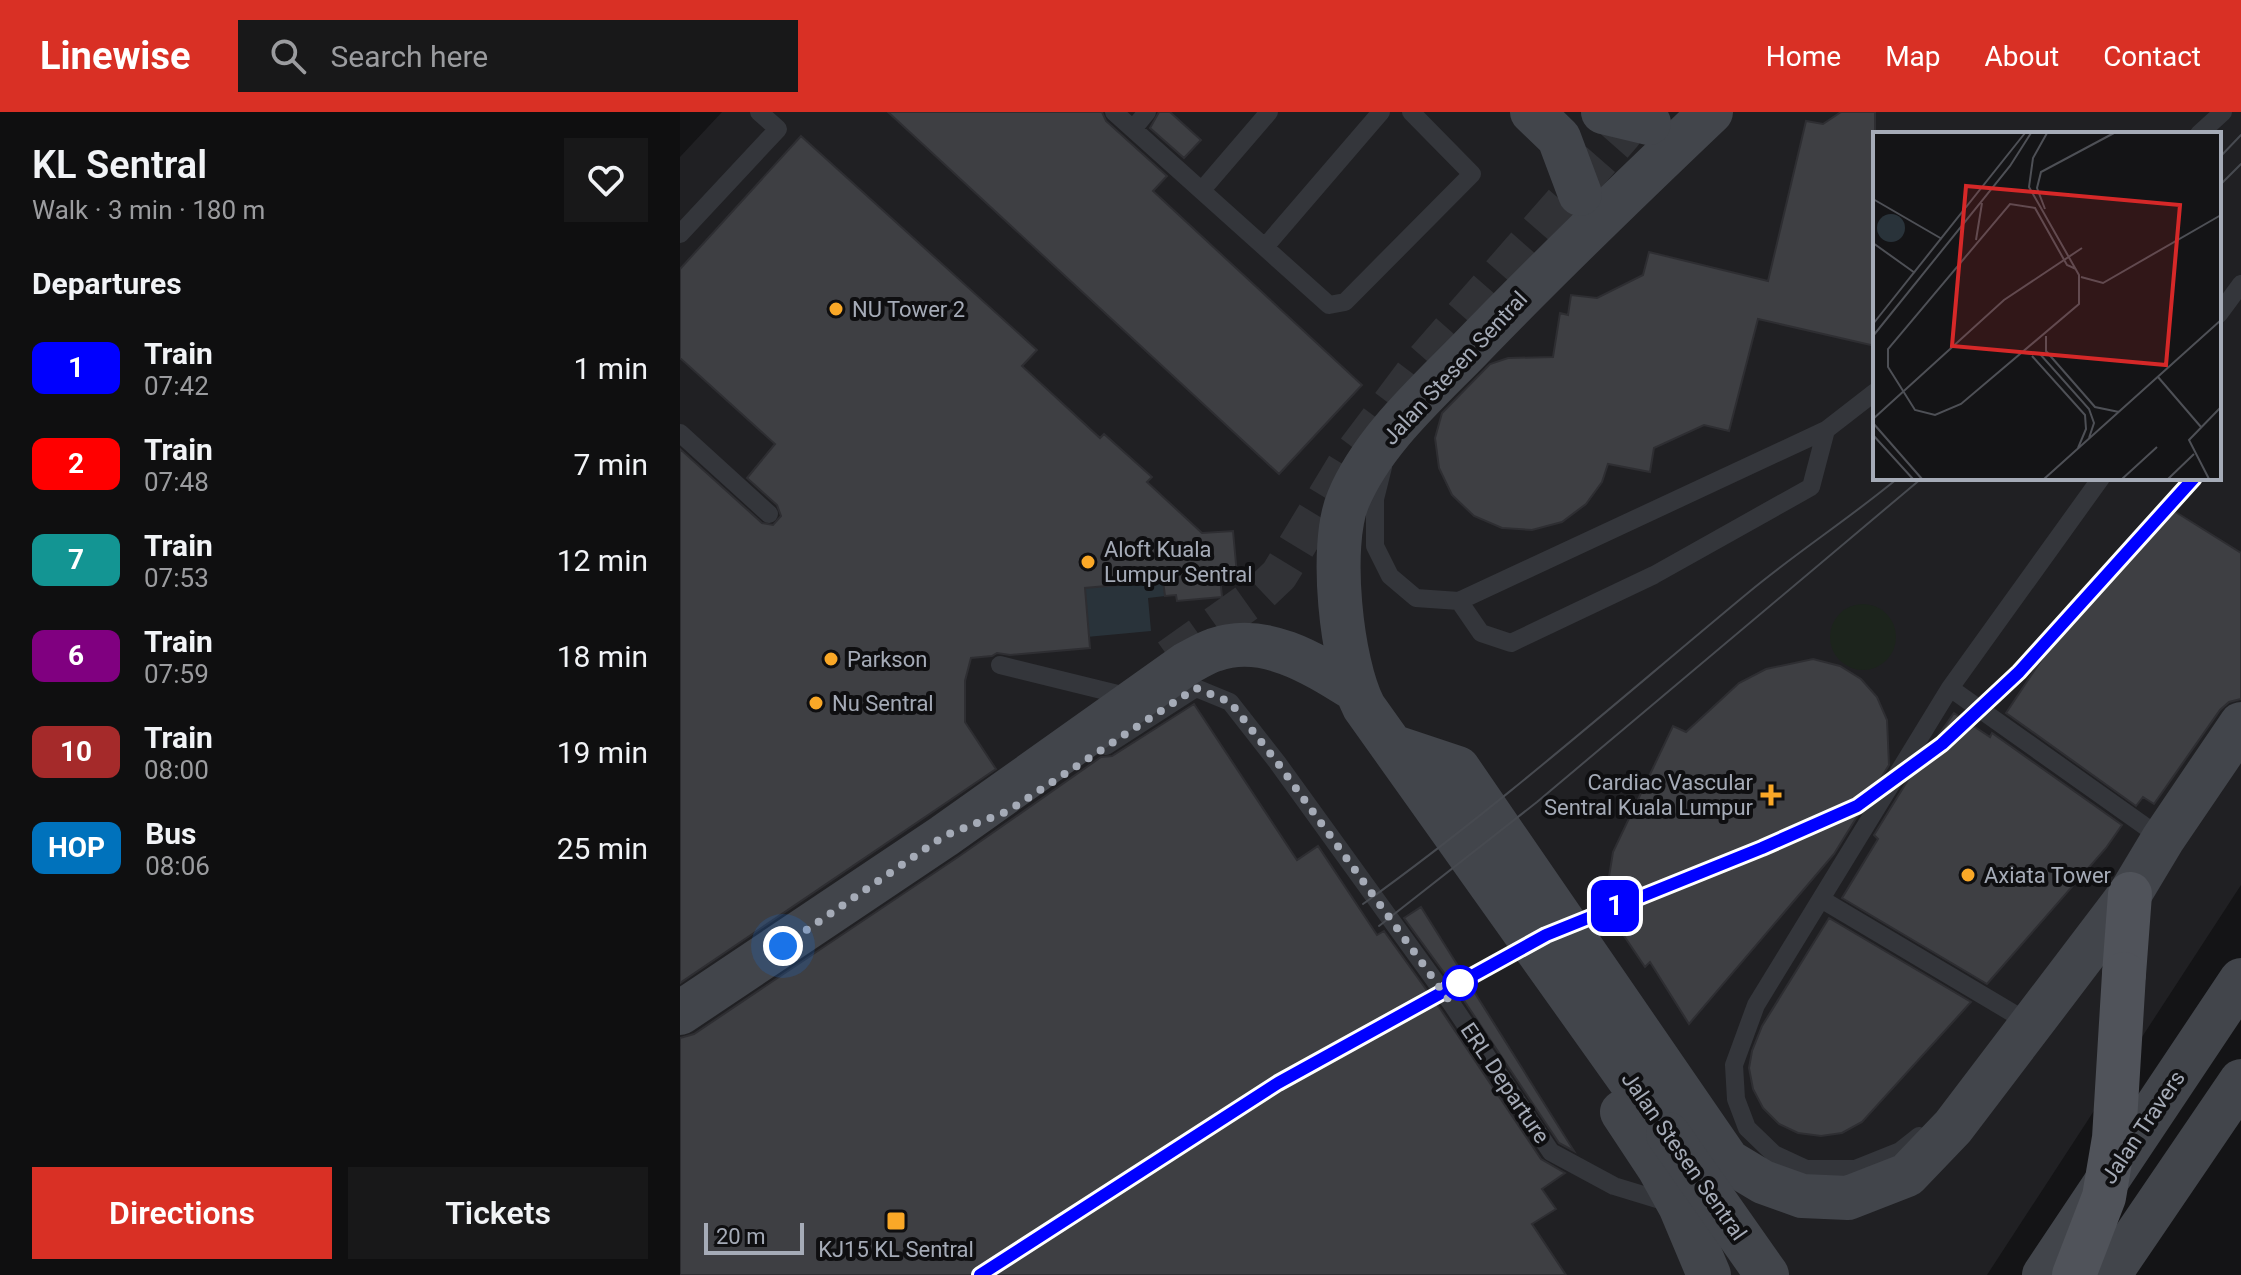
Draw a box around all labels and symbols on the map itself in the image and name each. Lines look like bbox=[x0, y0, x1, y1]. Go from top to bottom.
inset map bbox=[1873, 132, 2221, 480]
street label: Jalan Stesen Sentral bbox=[1378, 286, 1532, 450]
place label: NU Tower 2 bbox=[852, 297, 965, 322]
marker: NU Tower 2 bbox=[827, 300, 845, 318]
place label: Aloft Kuala Lumpur Sentral bbox=[1104, 537, 1253, 587]
marker: Aloft Kuala Lumpur Sentral bbox=[1079, 553, 1097, 571]
place label: Parkson bbox=[847, 647, 927, 672]
marker: Parkson bbox=[822, 650, 840, 668]
place label: Nu Sentral bbox=[832, 691, 934, 716]
marker: Nu Sentral bbox=[807, 694, 825, 712]
place label: Cardiac Vascular Sentral Kuala Lumpur bbox=[1544, 770, 1754, 820]
marker: Cardiac Vascular Sentral Kuala Lumpur bbox=[1760, 784, 1782, 806]
place label: Axiata Tower bbox=[1984, 863, 2112, 888]
marker: Axiata Tower bbox=[1959, 866, 1977, 884]
line badge: 1 bbox=[1589, 880, 1641, 932]
your location bbox=[763, 926, 803, 966]
unlabelled marker bbox=[1443, 966, 1477, 1000]
street label: ERL Departure bbox=[1455, 1018, 1555, 1148]
street label: Jalan Travers bbox=[2096, 1066, 2190, 1188]
street label: Jalan Stesen Sentral bbox=[1616, 1067, 1752, 1245]
marker: KJ15 KL Sentral bbox=[885, 1210, 907, 1232]
scale bar bbox=[704, 1219, 804, 1255]
place label: KJ15 KL Sentral bbox=[818, 1237, 974, 1262]

